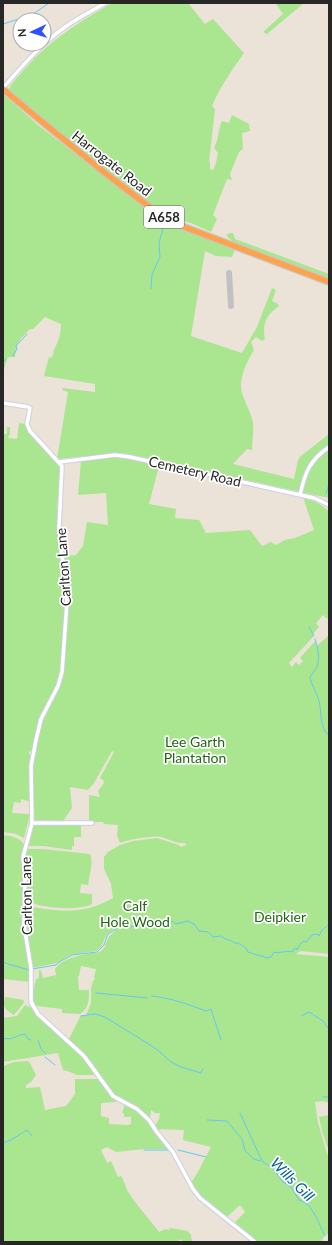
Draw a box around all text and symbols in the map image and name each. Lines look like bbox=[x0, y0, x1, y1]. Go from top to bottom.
north arrow bbox=[12, 12, 52, 52]
text: N bbox=[15, 28, 28, 37]
street label: Harrogate Road bbox=[69, 127, 155, 199]
road number: A658 bbox=[144, 206, 184, 228]
street label: Cemetery Road bbox=[147, 452, 243, 490]
street label: Carlton Lane bbox=[52, 527, 74, 607]
park label: Lee Garth Plantation bbox=[164, 733, 226, 766]
street label: Carlton Lane bbox=[17, 857, 35, 935]
park label: Calf Hole Wood bbox=[100, 897, 170, 930]
park label: Deipkier bbox=[254, 908, 306, 925]
water label: Wills Gill bbox=[267, 1153, 319, 1205]

